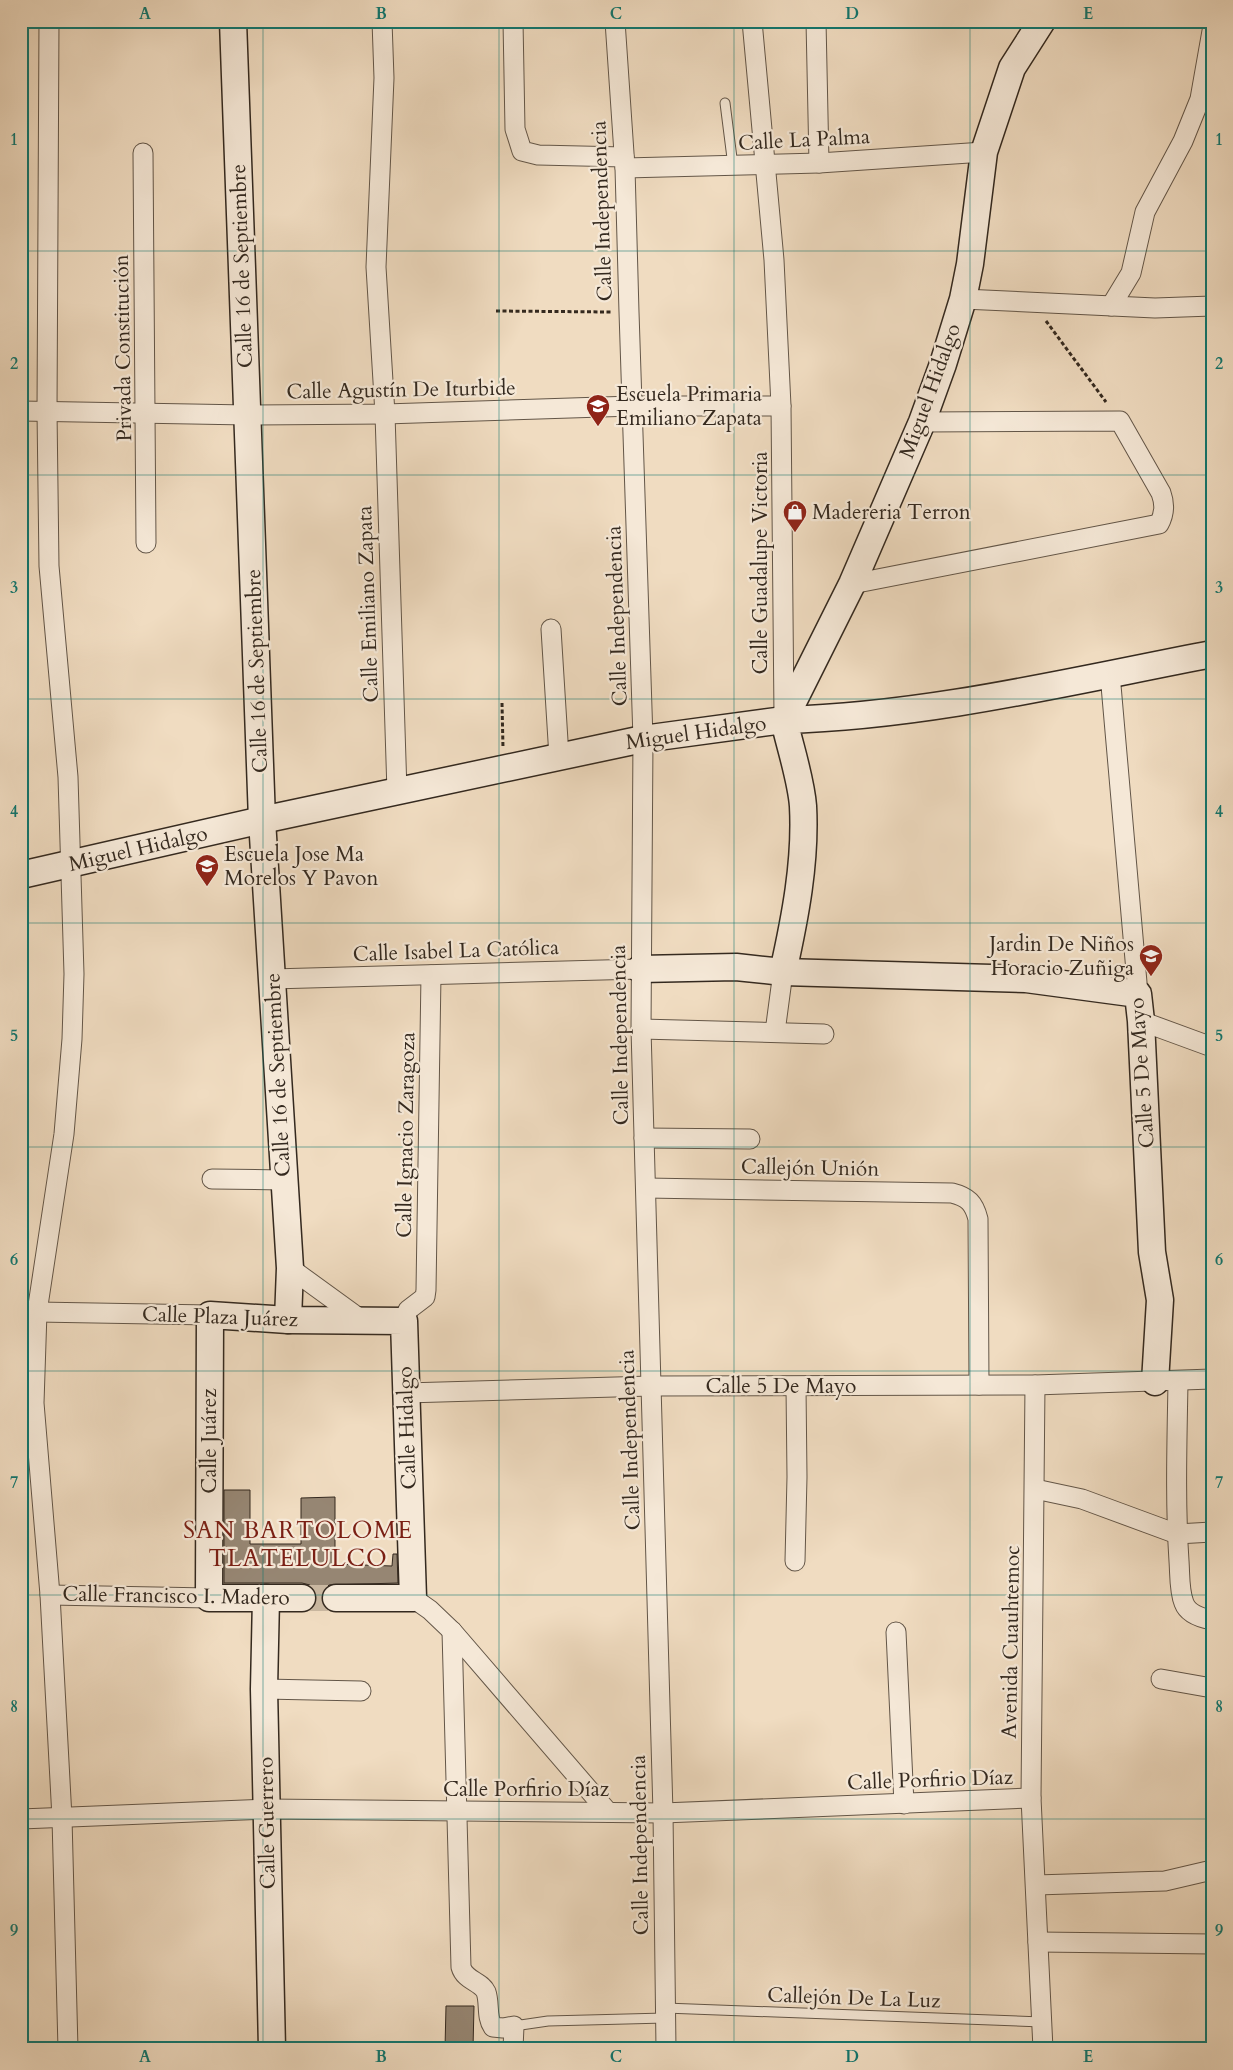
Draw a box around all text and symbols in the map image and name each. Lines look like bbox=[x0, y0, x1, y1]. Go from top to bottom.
text: A bbox=[139, 3, 151, 25]
text: B bbox=[375, 3, 387, 25]
text: C bbox=[610, 3, 622, 25]
text: D bbox=[845, 3, 859, 25]
text: E bbox=[1083, 3, 1093, 25]
street label: Calle Independencia bbox=[584, 120, 620, 302]
street label: Calle La Palma bbox=[737, 122, 871, 158]
text: 1 bbox=[10, 129, 18, 151]
text: 1 bbox=[1215, 129, 1223, 151]
street label: Calle 16 de Septiembre bbox=[224, 164, 260, 368]
street label: Privada Constitución bbox=[107, 254, 139, 442]
street label: Miguel Hidalgo bbox=[892, 319, 968, 463]
text: 2 bbox=[10, 353, 18, 375]
text: 2 bbox=[1215, 353, 1223, 375]
street label: Calle Agustín De Iturbide bbox=[286, 373, 516, 407]
place label: Escuela Primaria Emiliano Zapata bbox=[616, 380, 762, 433]
school or university icon: Escuela Primaria Emiliano Zapata bbox=[585, 393, 611, 427]
street label: Calle Guadalupe Victoria bbox=[746, 451, 775, 675]
place label: Madereria Terron bbox=[812, 498, 971, 527]
shop icon: Madereria Terron bbox=[782, 499, 808, 533]
street label: Calle Emiliano Zapata bbox=[350, 505, 386, 703]
street label: Calle Independencia bbox=[599, 525, 635, 707]
street label: Calle 16 de Septiembre bbox=[239, 569, 275, 773]
text: 3 bbox=[10, 577, 18, 599]
text: 3 bbox=[1215, 577, 1223, 599]
street label: Miguel Hidalgo bbox=[624, 709, 768, 757]
text: 4 bbox=[10, 801, 18, 823]
text: 4 bbox=[1215, 801, 1223, 823]
street label: Miguel Hidalgo bbox=[66, 819, 210, 879]
place label: Escuela Jose Ma Morelos Y Pavon bbox=[224, 840, 378, 893]
school or university icon: Escuela Jose Ma Morelos Y Pavon bbox=[194, 853, 220, 887]
place label: Jardin De Niños Horacio Zuñiga bbox=[986, 930, 1134, 983]
street label: Calle Isabel La Católica bbox=[352, 933, 560, 969]
school or university icon: Jardin De Niños Horacio Zuñiga bbox=[1138, 943, 1164, 977]
street label: Calle Independencia bbox=[604, 944, 636, 1126]
street label: Calle 16 de Septiembre bbox=[258, 972, 298, 1178]
street label: Calle 5 De Mayo bbox=[1122, 997, 1162, 1149]
text: 5 bbox=[10, 1025, 18, 1047]
text: 5 bbox=[1215, 1025, 1223, 1047]
street label: Calle Ignacio Zaragoza bbox=[390, 1032, 422, 1238]
street label: Callejón Unión bbox=[741, 1152, 880, 1184]
text: 6 bbox=[10, 1249, 18, 1271]
text: 6 bbox=[1215, 1249, 1223, 1271]
street label: Calle Plaza Juárez bbox=[141, 1300, 299, 1334]
street label: Calle Independencia bbox=[612, 1349, 648, 1531]
street label: Calle Hidalgo bbox=[390, 1366, 424, 1490]
street label: Calle 5 De Mayo bbox=[706, 1372, 856, 1401]
street label: Calle Juárez bbox=[195, 1388, 224, 1494]
text: 7 bbox=[10, 1472, 18, 1494]
text: 7 bbox=[1215, 1472, 1223, 1494]
district label: SAN BARTOLOME TLATELULCO bbox=[183, 1514, 413, 1575]
street label: Avenida Cuauhtemoc bbox=[995, 1545, 1027, 1739]
street label: Calle Francisco I. Madero bbox=[62, 1580, 290, 1612]
text: 8 bbox=[10, 1696, 18, 1718]
text: 8 bbox=[1215, 1696, 1223, 1718]
street label: Calle Independencia bbox=[624, 1754, 656, 1936]
street label: Calle Guerrero bbox=[251, 1756, 283, 1890]
street label: Calle Porfirio Díaz bbox=[846, 1763, 1014, 1797]
street label: Calle Porfirio Díaz bbox=[443, 1775, 610, 1804]
text: 9 bbox=[10, 1920, 18, 1942]
text: 9 bbox=[1215, 1920, 1223, 1942]
street label: Callejón De La Luz bbox=[767, 1980, 942, 2016]
text: A bbox=[139, 2046, 151, 2068]
text: B bbox=[375, 2046, 387, 2068]
text: C bbox=[610, 2046, 622, 2068]
text: D bbox=[845, 2046, 859, 2068]
text: E bbox=[1083, 2046, 1093, 2068]

